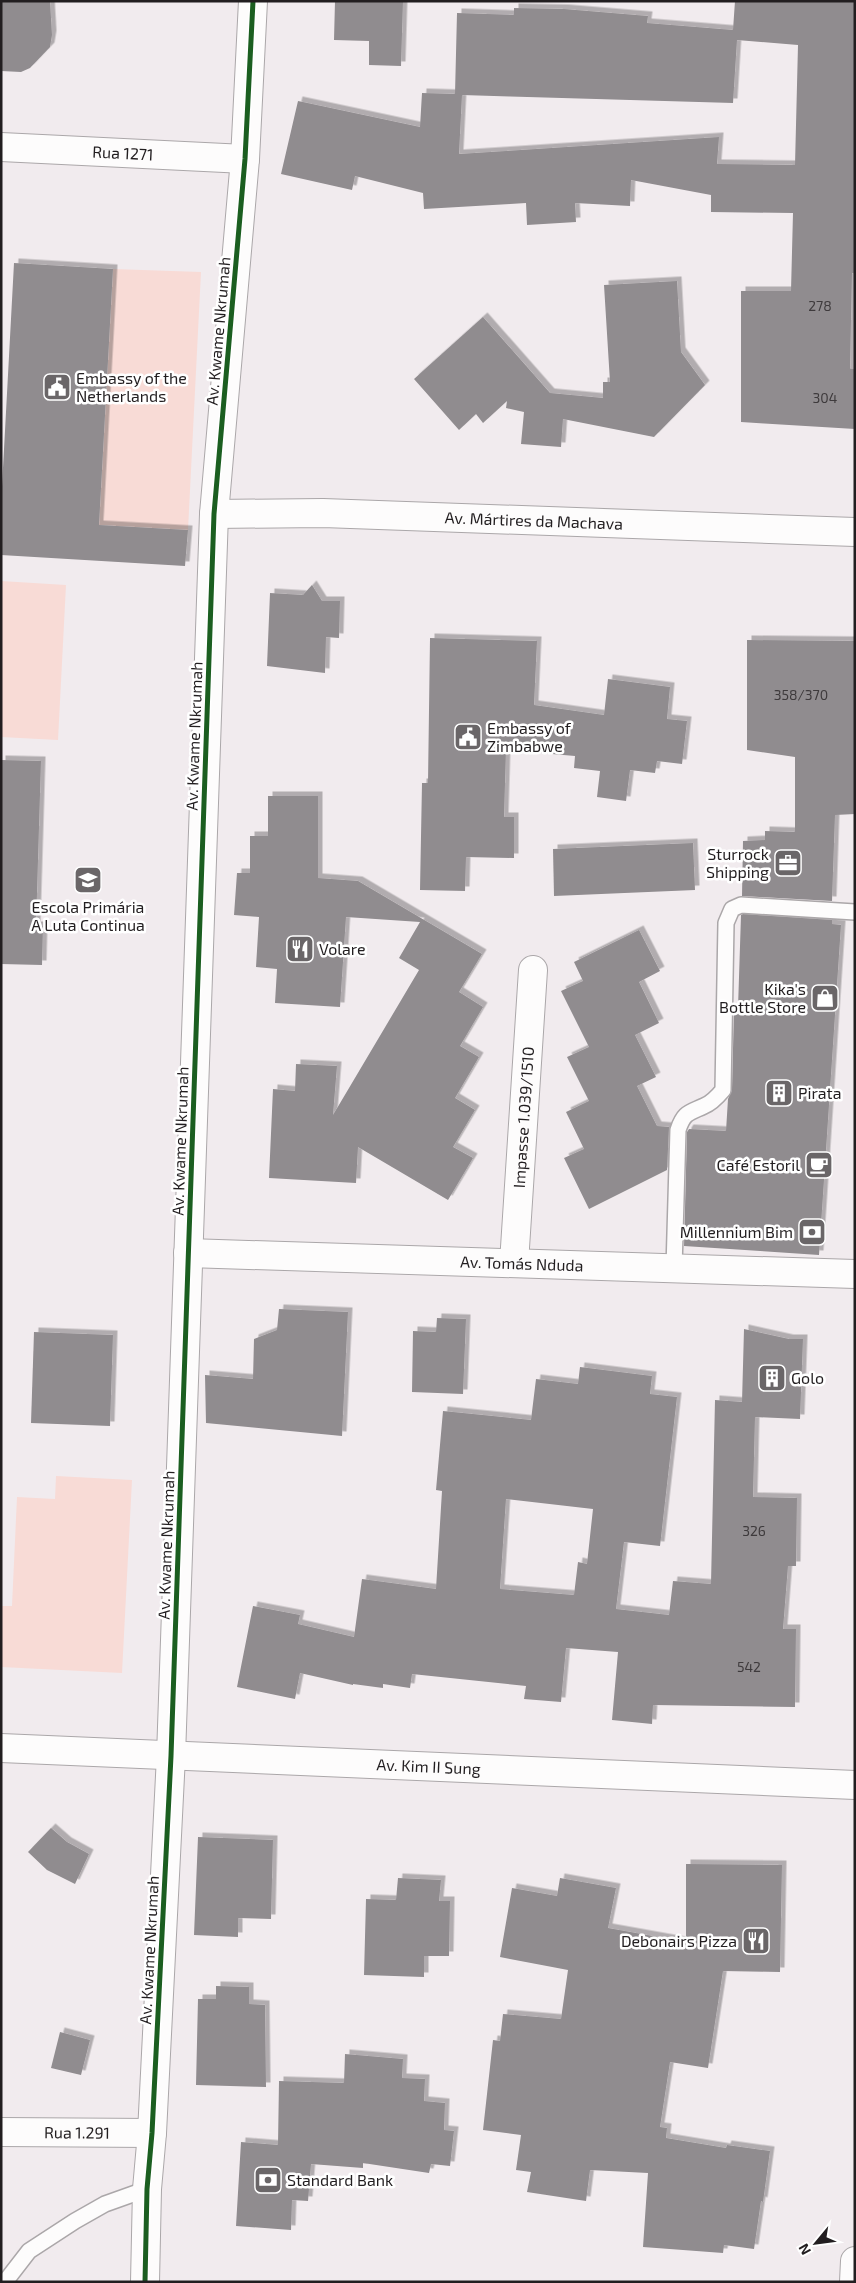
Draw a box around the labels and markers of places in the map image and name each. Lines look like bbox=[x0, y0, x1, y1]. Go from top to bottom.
place label: Embassy of the Netherlands bbox=[76, 368, 187, 405]
public building icon: Embassy of the Netherlands bbox=[42, 372, 72, 402]
place label: Embassy of Zimbabwe bbox=[487, 718, 572, 755]
public building icon: Embassy of Zimbabwe bbox=[453, 722, 483, 752]
place label: Sturrock Shipping bbox=[706, 844, 769, 881]
office icon: Sturrock Shipping bbox=[773, 848, 803, 878]
school or university icon: Escola Primária A Luta Continua bbox=[73, 865, 103, 895]
place label: Escola Primária A Luta Continua bbox=[31, 897, 145, 934]
restaurant icon: Volare bbox=[285, 934, 315, 964]
place label: Volare bbox=[319, 939, 366, 958]
place label: Kika's Bottle Store bbox=[719, 979, 806, 1016]
shop icon: Kika's Bottle Store bbox=[810, 983, 840, 1013]
building icon: Pirata bbox=[764, 1078, 794, 1108]
place label: Pirata bbox=[798, 1083, 842, 1102]
cafe icon: Café Estoril bbox=[804, 1150, 834, 1180]
place label: Café Estoril bbox=[717, 1155, 800, 1174]
bank icon: Millennium Bim bbox=[797, 1217, 827, 1247]
place label: Millennium Bim bbox=[680, 1222, 793, 1241]
building icon: Golo bbox=[757, 1363, 787, 1393]
place label: Golo bbox=[791, 1368, 824, 1387]
restaurant icon: Debonairs Pizza bbox=[741, 1926, 771, 1956]
place label: Debonairs Pizza bbox=[621, 1931, 737, 1950]
bank icon: Standard Bank bbox=[253, 2165, 283, 2195]
place label: Standard Bank bbox=[287, 2170, 393, 2189]

